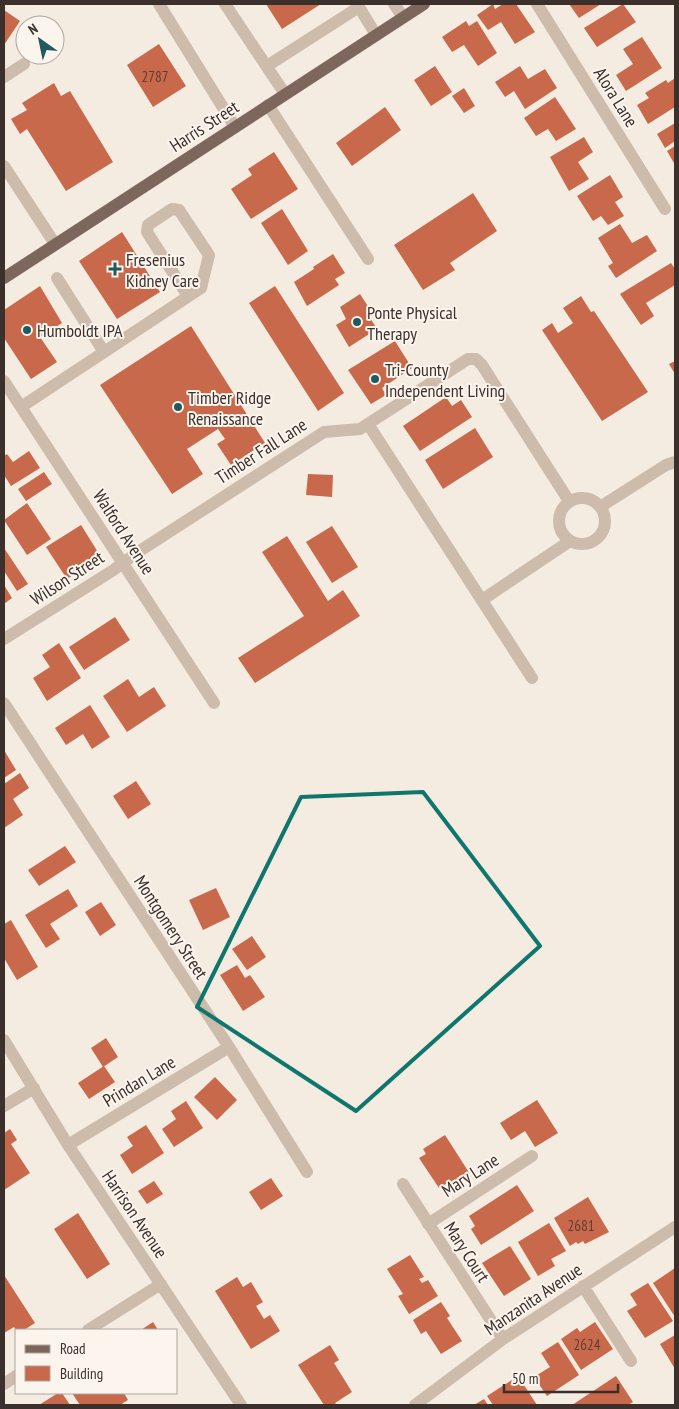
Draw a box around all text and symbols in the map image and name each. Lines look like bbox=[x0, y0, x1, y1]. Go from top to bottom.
north arrow bbox=[15, 15, 65, 65]
text: N bbox=[25, 19, 41, 39]
street label: Alora Lane bbox=[589, 63, 643, 131]
house number: 2787 bbox=[141, 67, 169, 86]
street label: Harris Street bbox=[165, 95, 243, 157]
place label: Fresenius Kidney Care bbox=[126, 248, 199, 292]
marker: Fresenius Kidney Care bbox=[108, 262, 122, 276]
place label: Ponte Physical Therapy bbox=[367, 301, 458, 345]
marker: Ponte Physical Therapy bbox=[351, 316, 363, 328]
place label: Humboldt IPA bbox=[37, 319, 123, 342]
marker: Humboldt IPA bbox=[21, 324, 33, 336]
place label: Tri-County Independent Living bbox=[385, 358, 505, 402]
marker: Tri-County Independent Living bbox=[369, 373, 381, 385]
place label: Timber Ridge Renaissance bbox=[188, 386, 271, 430]
marker: Timber Ridge Renaissance bbox=[172, 401, 184, 413]
street label: Timber Fall Lane bbox=[211, 413, 311, 489]
street label: Walford Avenue bbox=[88, 485, 160, 579]
street label: Wilson Street bbox=[26, 546, 108, 610]
street label: Montgomery Street bbox=[129, 871, 213, 983]
street label: Prindan Lane bbox=[98, 1050, 180, 1112]
street label: Mary Lane bbox=[437, 1148, 503, 1202]
street label: Harrison Avenue bbox=[97, 1166, 173, 1262]
house number: 2681 bbox=[567, 1216, 595, 1235]
street label: Mary Court bbox=[439, 1218, 495, 1287]
street label: Manzanita Avenue bbox=[480, 1258, 586, 1340]
legend bbox=[15, 1329, 178, 1394]
house number: 2624 bbox=[573, 1335, 601, 1354]
text: Road bbox=[60, 1339, 86, 1358]
scale bar bbox=[504, 1362, 618, 1394]
text: Building bbox=[60, 1364, 103, 1383]
text: 50 m bbox=[512, 1369, 538, 1388]

